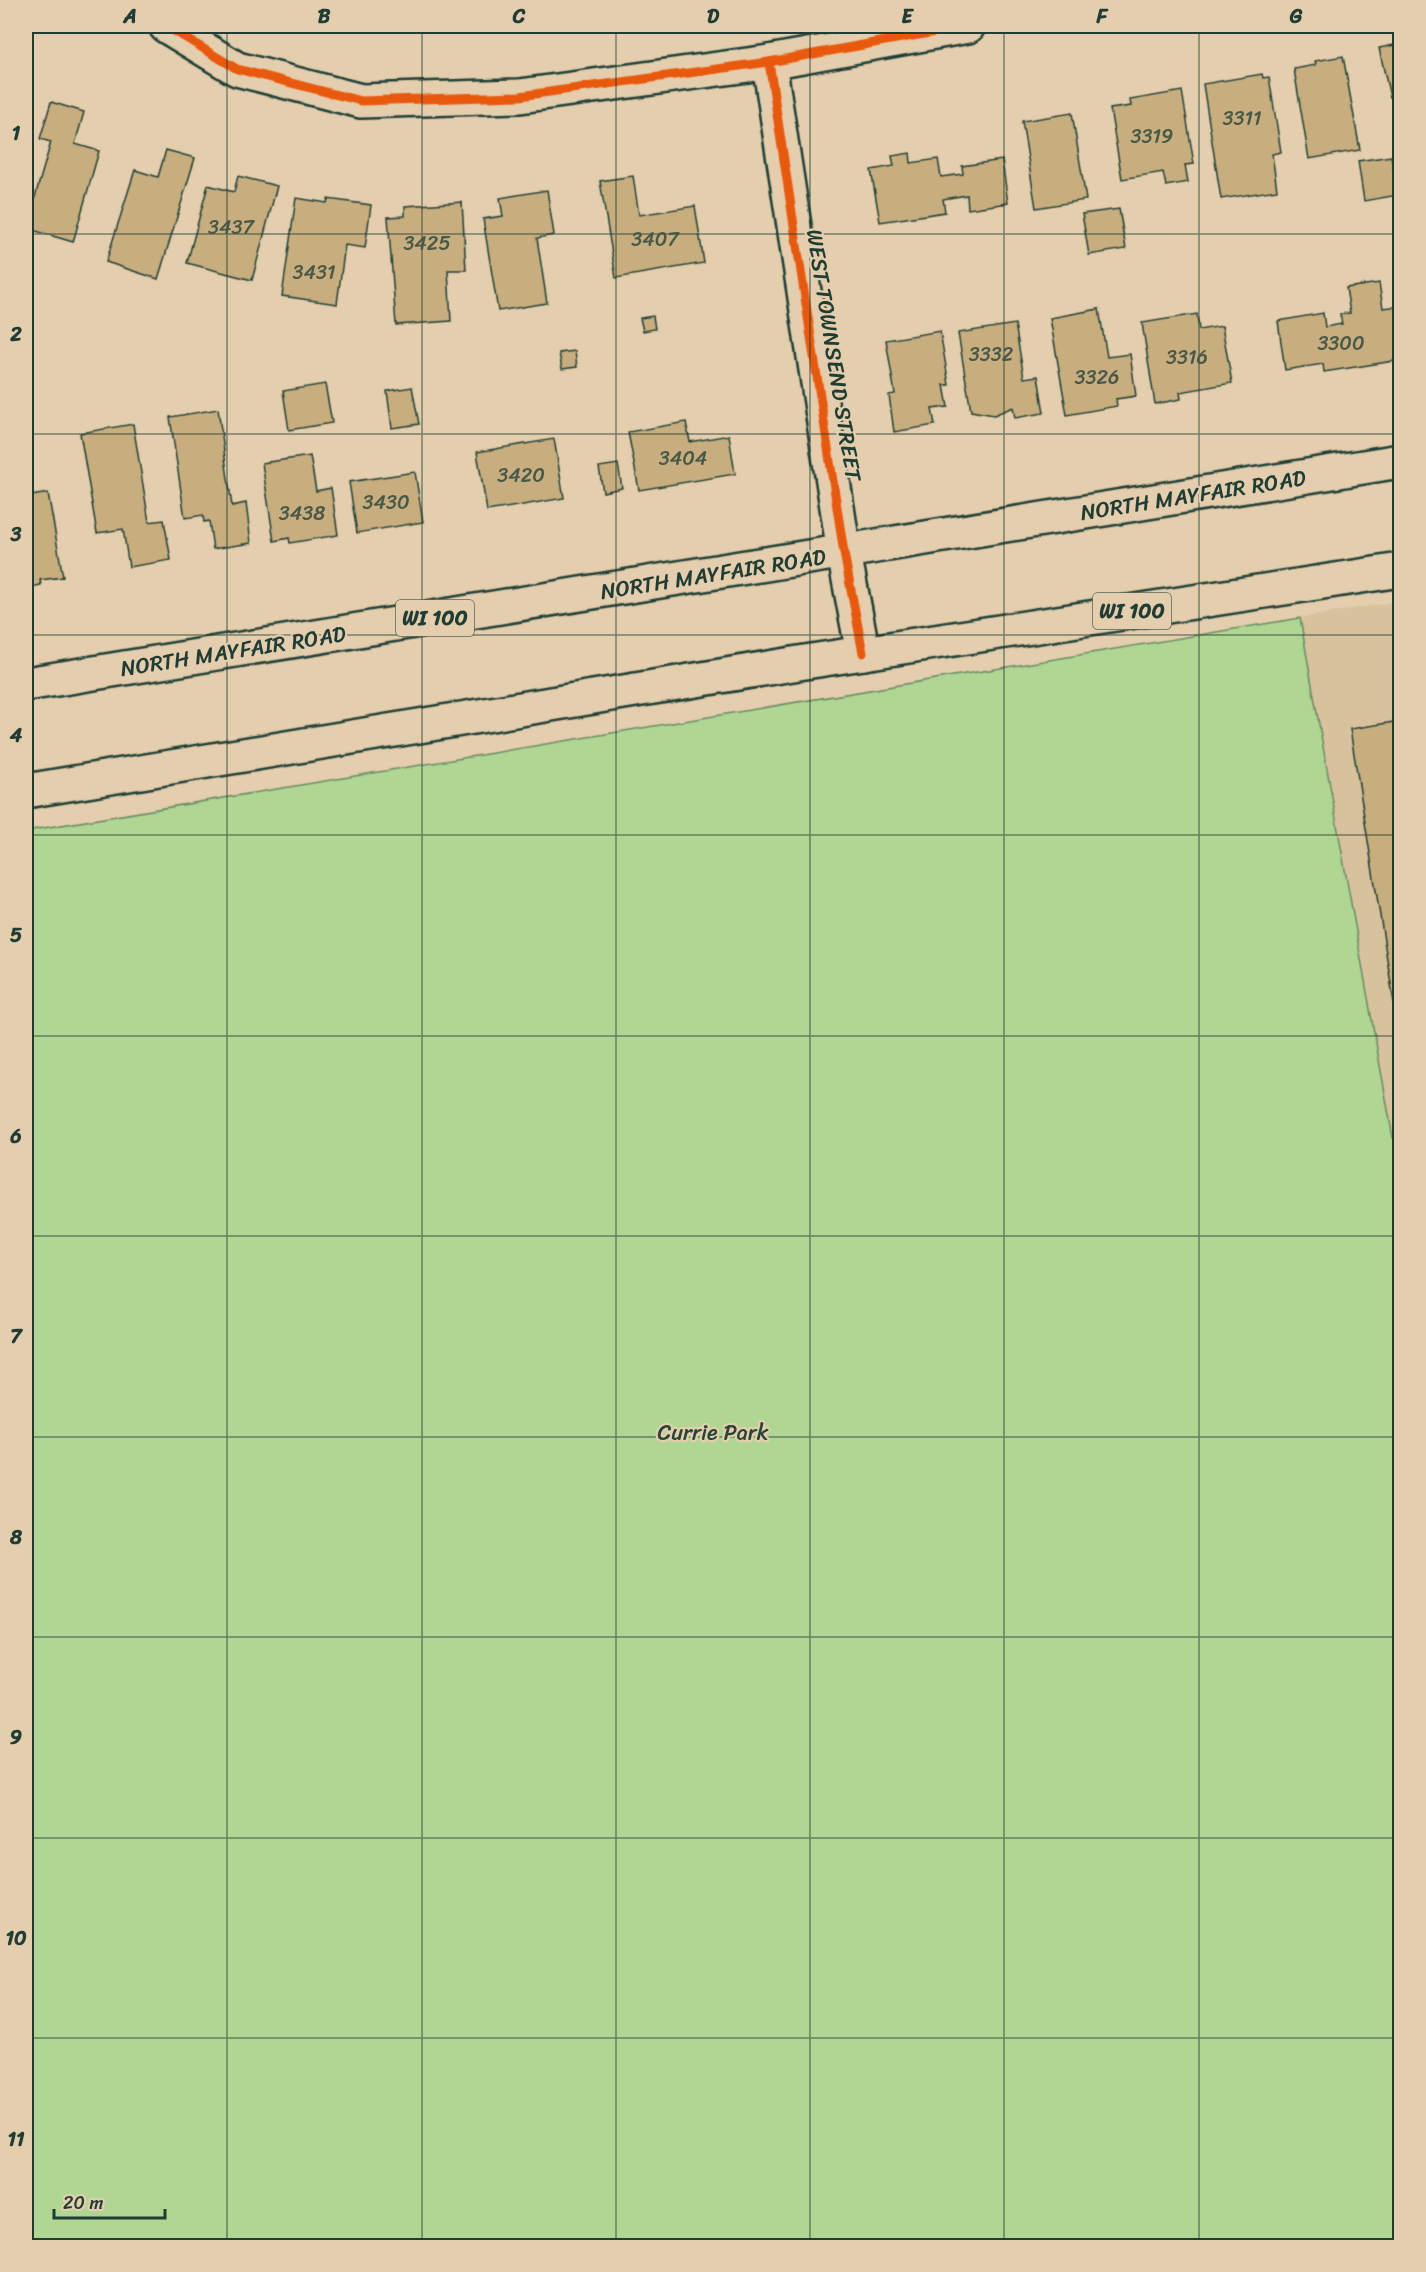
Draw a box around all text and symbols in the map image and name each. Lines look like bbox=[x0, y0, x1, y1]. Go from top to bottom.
text: A bbox=[122, 0, 137, 34]
text: B bbox=[318, 0, 331, 34]
text: C bbox=[512, 0, 526, 34]
text: D bbox=[707, 0, 720, 34]
text: E bbox=[901, 0, 914, 34]
text: F bbox=[1096, 0, 1109, 34]
text: G bbox=[1289, 0, 1303, 34]
house number: 3311 bbox=[1222, 101, 1262, 136]
text: 1 bbox=[12, 116, 21, 151]
house number: 3319 bbox=[1131, 119, 1173, 154]
house number: 3437 bbox=[208, 210, 256, 245]
house number: 3407 bbox=[631, 222, 680, 257]
house number: 3425 bbox=[403, 226, 451, 261]
street label: WEST TOWNSEND STREET bbox=[795, 226, 873, 485]
house number: 3431 bbox=[292, 255, 336, 290]
text: 2 bbox=[9, 317, 22, 352]
house number: 3300 bbox=[1317, 326, 1365, 361]
house number: 3332 bbox=[969, 337, 1014, 372]
house number: 3316 bbox=[1166, 340, 1208, 375]
house number: 3326 bbox=[1075, 360, 1119, 395]
house number: 3404 bbox=[659, 441, 707, 476]
house number: 3420 bbox=[497, 458, 545, 493]
street label: NORTH MAYFAIR ROAD bbox=[1078, 458, 1309, 532]
house number: 3430 bbox=[362, 485, 410, 520]
house number: 3438 bbox=[279, 496, 325, 531]
text: 3 bbox=[10, 517, 22, 552]
street label: NORTH MAYFAIR ROAD bbox=[598, 537, 829, 611]
road number: WI 100 bbox=[1093, 593, 1171, 629]
road number: WI 100 bbox=[396, 600, 474, 636]
street label: NORTH MAYFAIR ROAD bbox=[118, 614, 349, 688]
text: 4 bbox=[9, 718, 23, 753]
text: 5 bbox=[10, 918, 22, 953]
text: 6 bbox=[9, 1119, 22, 1154]
text: 7 bbox=[10, 1319, 23, 1354]
park label: Currie Park bbox=[657, 1413, 769, 1452]
text: 8 bbox=[9, 1520, 23, 1555]
text: 9 bbox=[10, 1720, 22, 1755]
text: 10 bbox=[5, 1921, 27, 1956]
text: 11 bbox=[7, 2122, 25, 2157]
scale bar bbox=[54, 2182, 165, 2220]
text: 20 m bbox=[63, 2187, 103, 2219]

